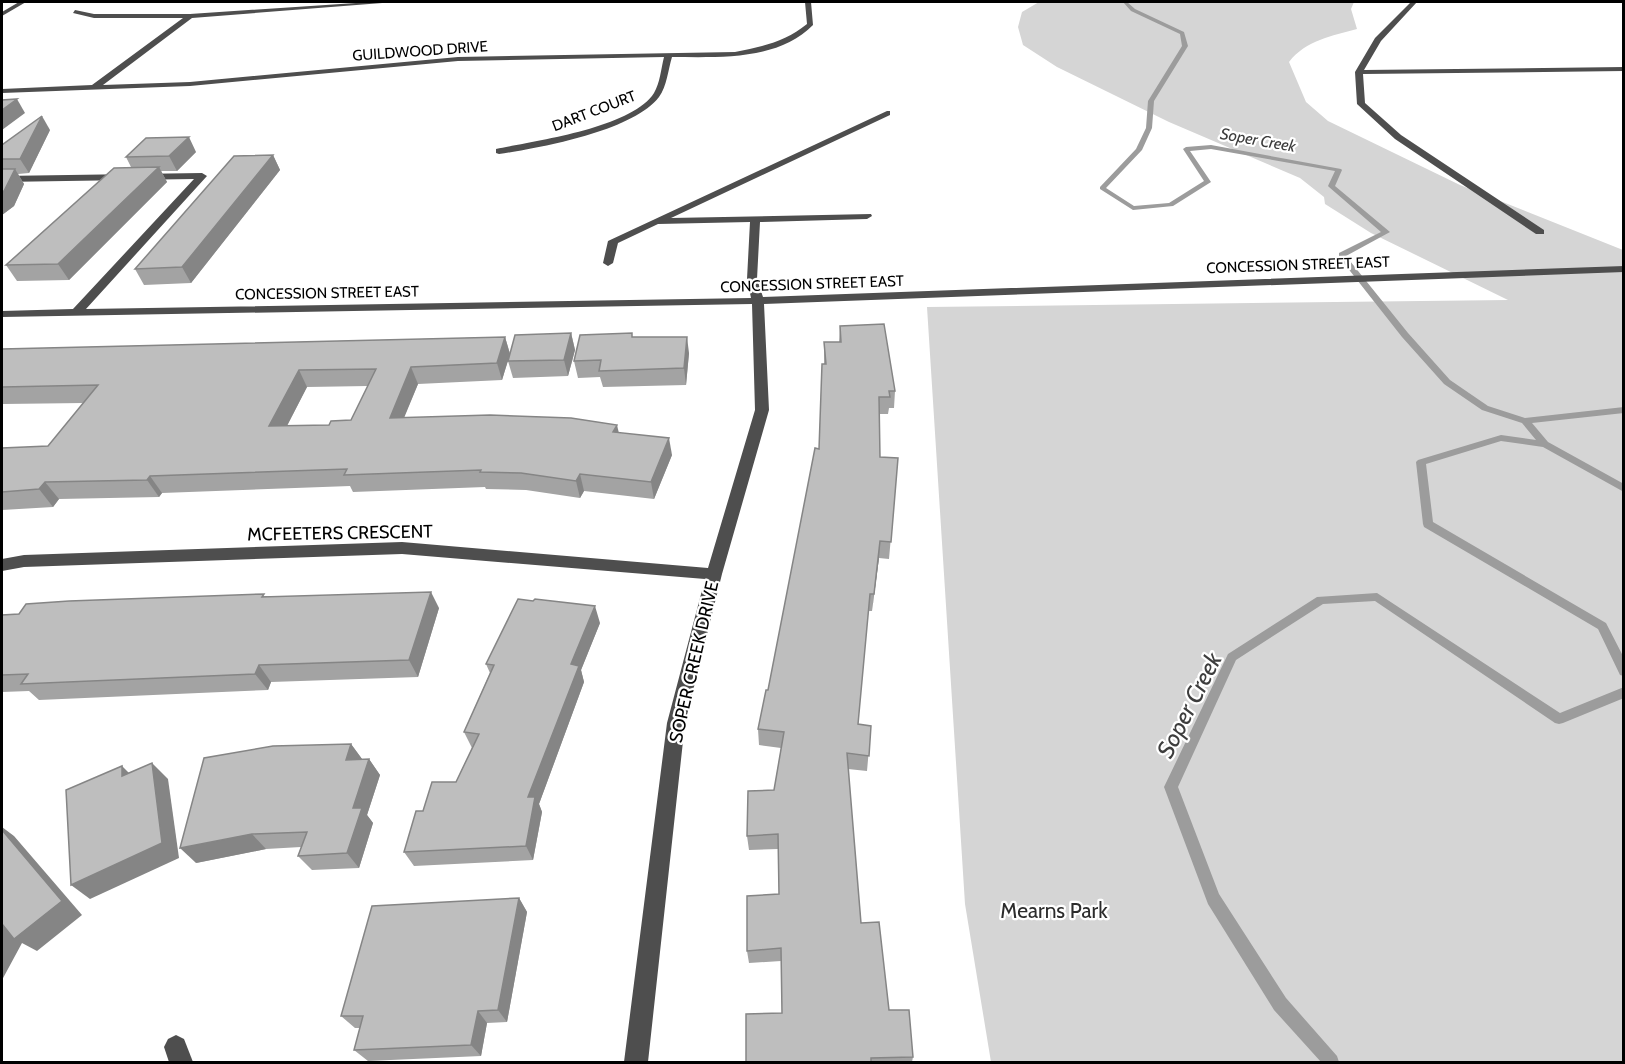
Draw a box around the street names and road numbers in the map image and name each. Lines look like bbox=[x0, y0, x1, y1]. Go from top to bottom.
street label: GUILDWOOD DRIVE bbox=[352, 37, 488, 65]
street label: DART COURT bbox=[549, 87, 639, 135]
street label: CONCESSION STREET EAST bbox=[1206, 253, 1390, 277]
street label: CONCESSION STREET EAST bbox=[720, 272, 904, 296]
street label: CONCESSION STREET EAST bbox=[235, 282, 419, 304]
street label: MCFEETERS CRESCENT bbox=[247, 520, 433, 546]
street label: SOPER CREEK DRIVE bbox=[665, 579, 723, 745]

